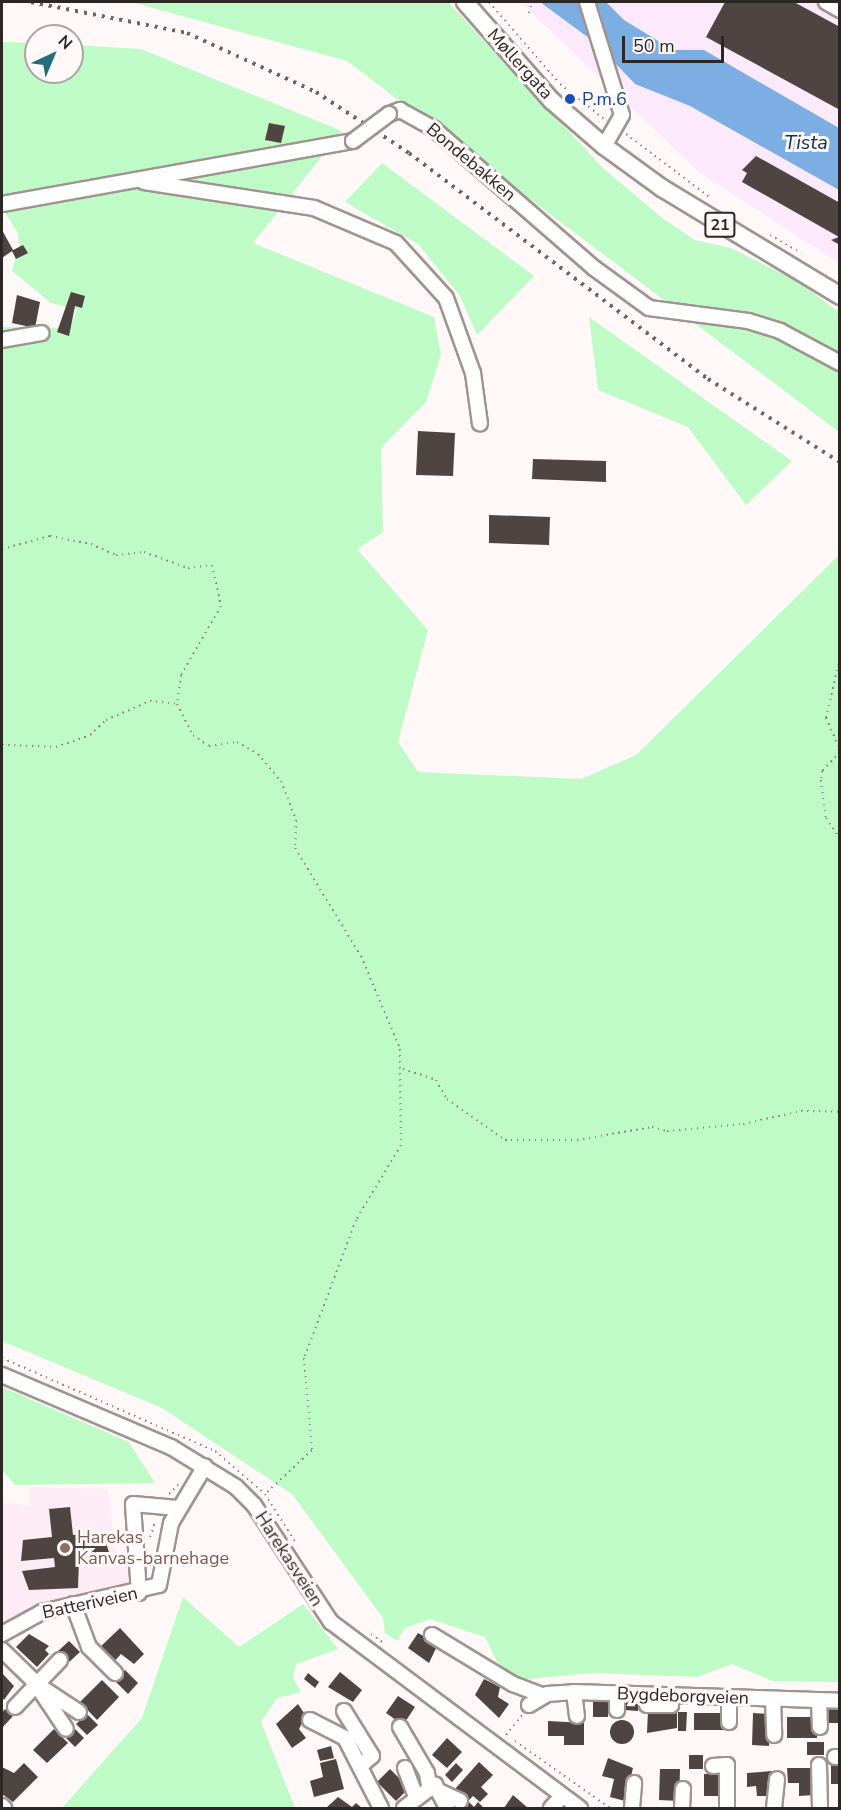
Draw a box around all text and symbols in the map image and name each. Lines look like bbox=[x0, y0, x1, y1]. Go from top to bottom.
north arrow bbox=[24, 24, 84, 84]
street label: Møllergata bbox=[483, 24, 557, 104]
scale bar bbox=[625, 24, 727, 62]
text: N bbox=[53, 30, 77, 55]
text: 50 m bbox=[633, 34, 675, 58]
place label: P.m.6 bbox=[582, 88, 627, 110]
marker: P.m.6 bbox=[563, 92, 577, 106]
street label: Bondebakken bbox=[422, 118, 520, 206]
water label: Tista bbox=[784, 130, 828, 154]
road number: 21 bbox=[704, 212, 736, 238]
street label: Harekasveien bbox=[250, 1508, 328, 1610]
place label: Harekas Kanvas-barnehage bbox=[77, 1527, 229, 1570]
marker: Harekas Kanvas-barnehage bbox=[58, 1541, 72, 1555]
street label: Batteriveien bbox=[40, 1582, 140, 1624]
street label: Bygdeborgveien bbox=[617, 1683, 749, 1709]

